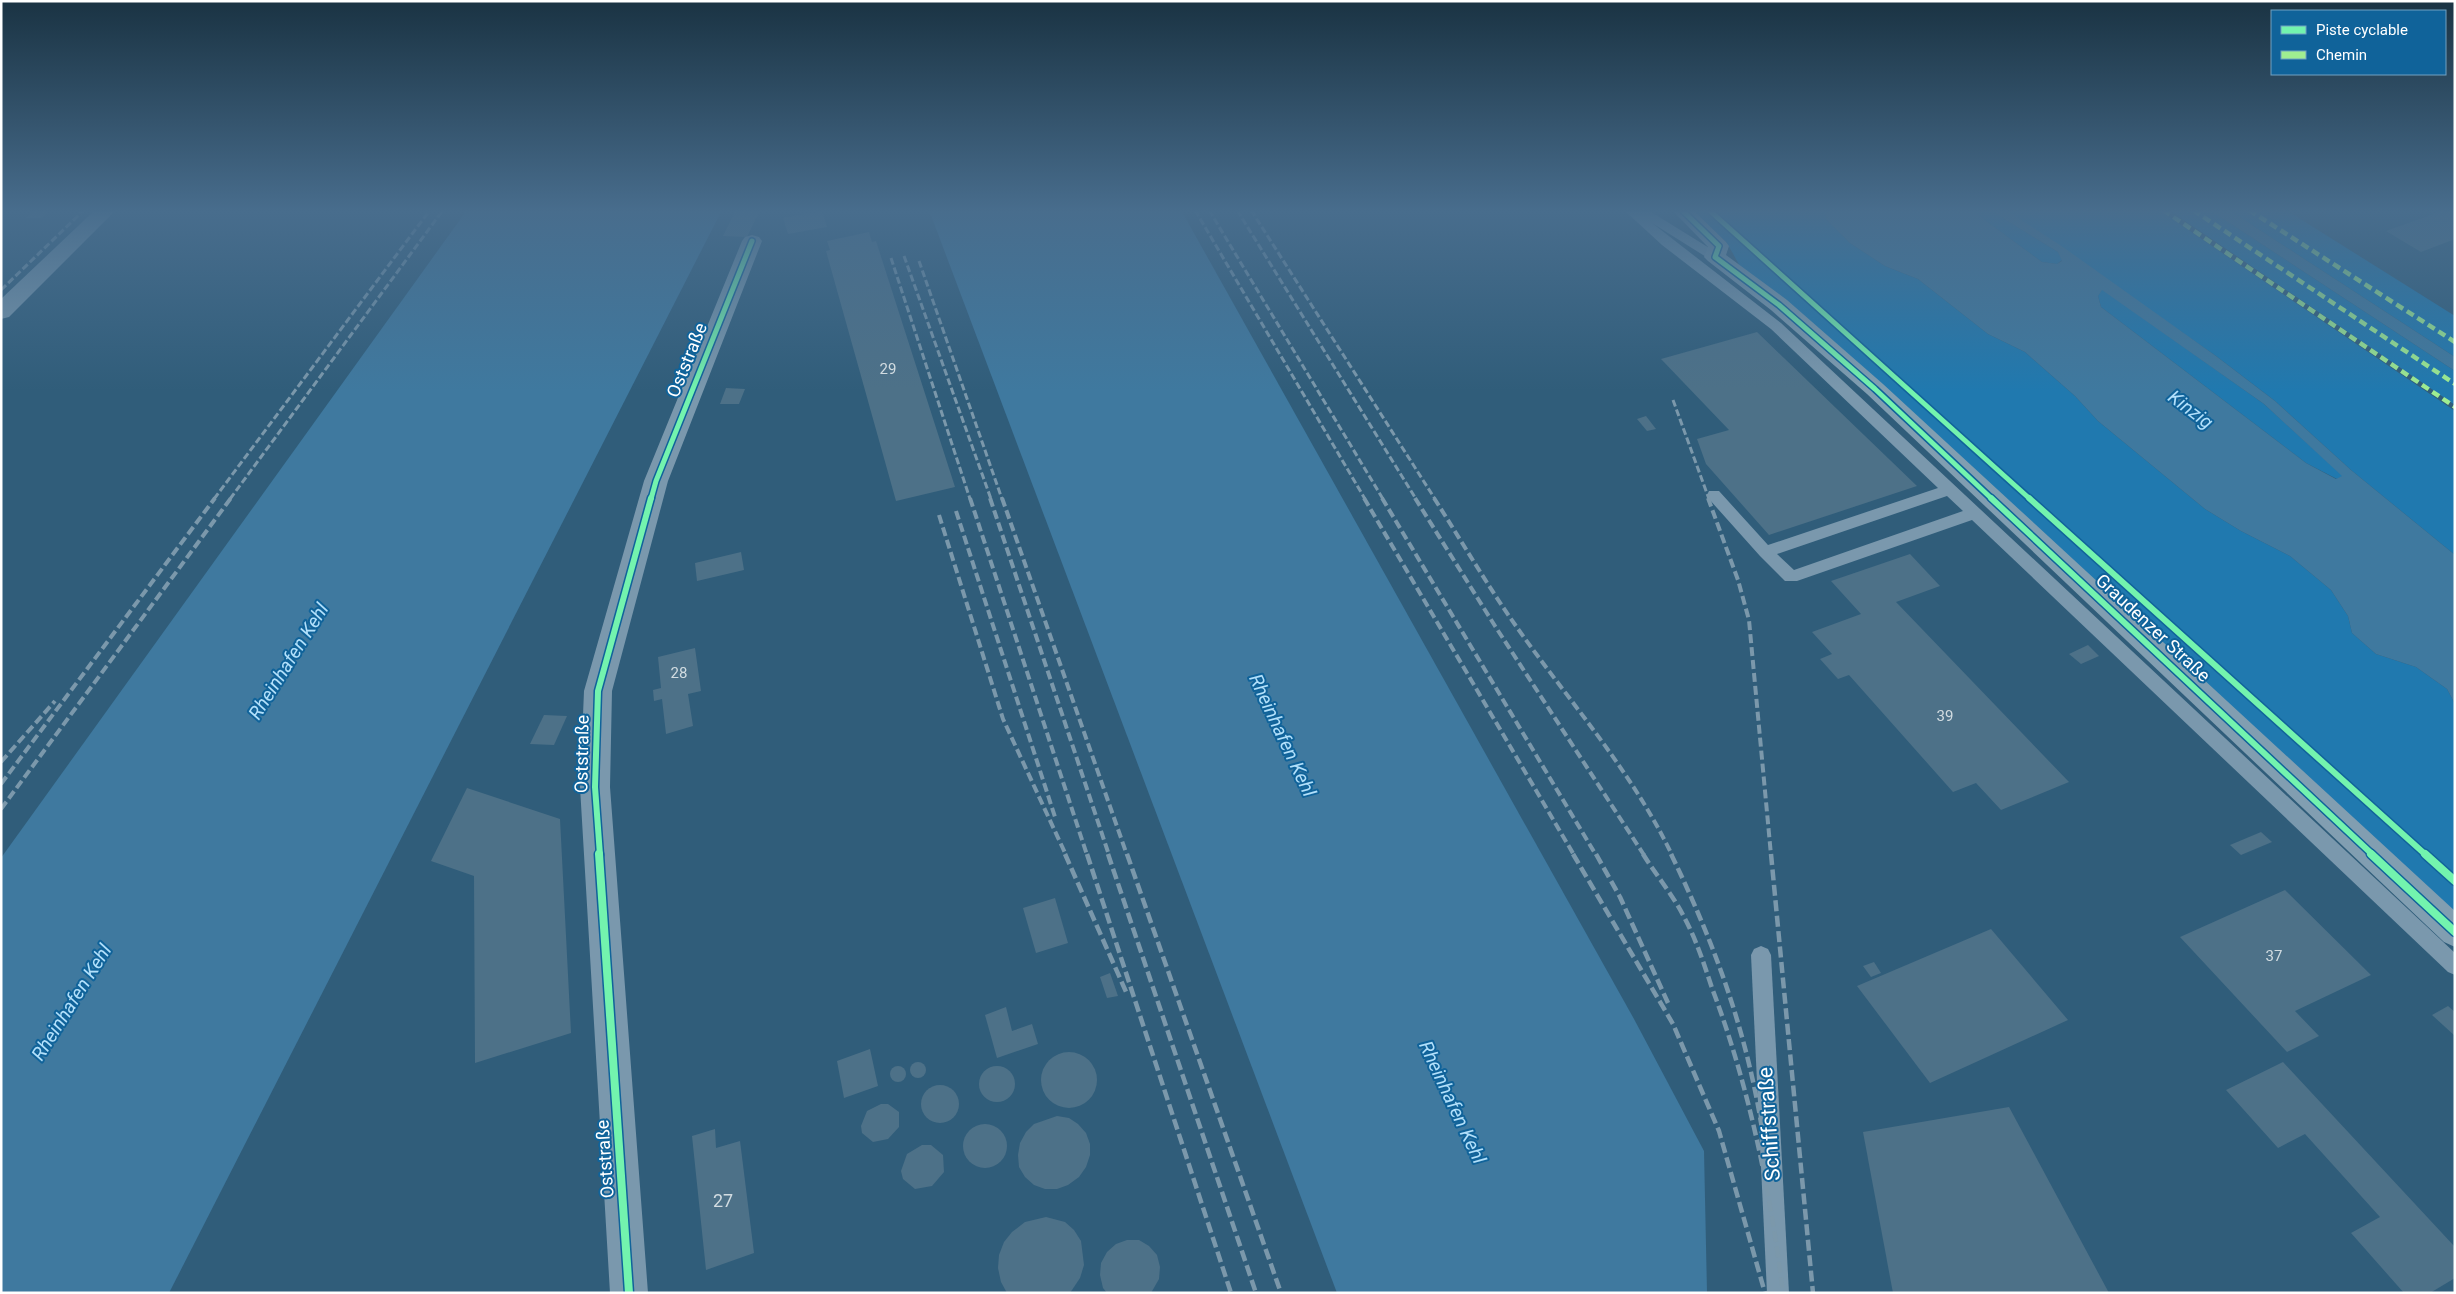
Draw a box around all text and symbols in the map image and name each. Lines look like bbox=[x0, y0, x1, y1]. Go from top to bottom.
legend bbox=[2271, 10, 2446, 75]
text: Piste cyclable bbox=[2316, 21, 2408, 39]
text: Chemin bbox=[2316, 46, 2367, 64]
street label: Oststraße bbox=[662, 319, 711, 400]
house number: 29 bbox=[880, 360, 896, 378]
water label: Kinzig bbox=[2164, 385, 2218, 434]
street label: Graudenzer Straße bbox=[2092, 569, 2215, 686]
water label: Rheinhafen Kehl bbox=[244, 598, 334, 724]
house number: 28 bbox=[671, 664, 687, 682]
water label: Rheinhafen Kehl bbox=[1244, 670, 1321, 801]
house number: 39 bbox=[1937, 707, 1953, 725]
street label: Oststraße bbox=[570, 715, 593, 793]
water label: Rheinhafen Kehl bbox=[27, 939, 117, 1065]
house number: 37 bbox=[2266, 947, 2282, 965]
water label: Rheinhafen Kehl bbox=[1414, 1037, 1491, 1168]
street label: Schiffstraße bbox=[1753, 1066, 1785, 1182]
street label: Oststraße bbox=[591, 1119, 618, 1199]
house number: 27 bbox=[713, 1190, 733, 1211]

